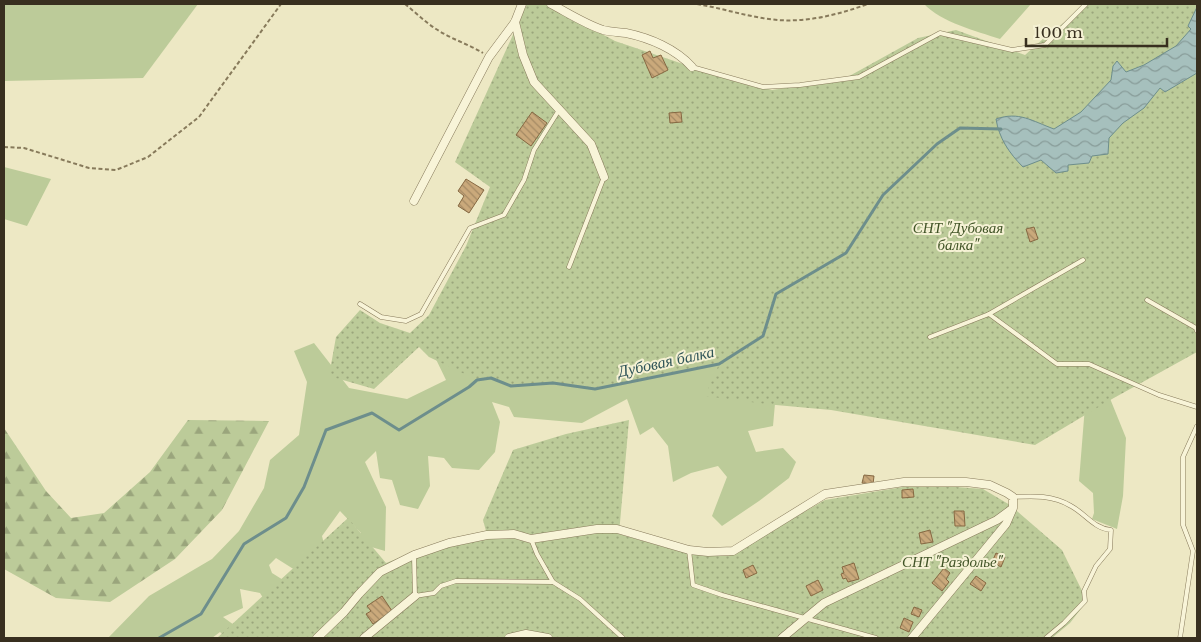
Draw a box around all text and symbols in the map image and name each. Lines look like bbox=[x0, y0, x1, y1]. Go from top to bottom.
scale bar bbox=[1026, 15, 1167, 47]
text: 100 m bbox=[1034, 23, 1083, 42]
park label: СНТ "Дубовая балка" bbox=[913, 218, 1003, 254]
water label: Дубовая балка bbox=[614, 341, 716, 381]
park label: СНТ "Раздолье" bbox=[902, 552, 1004, 571]

